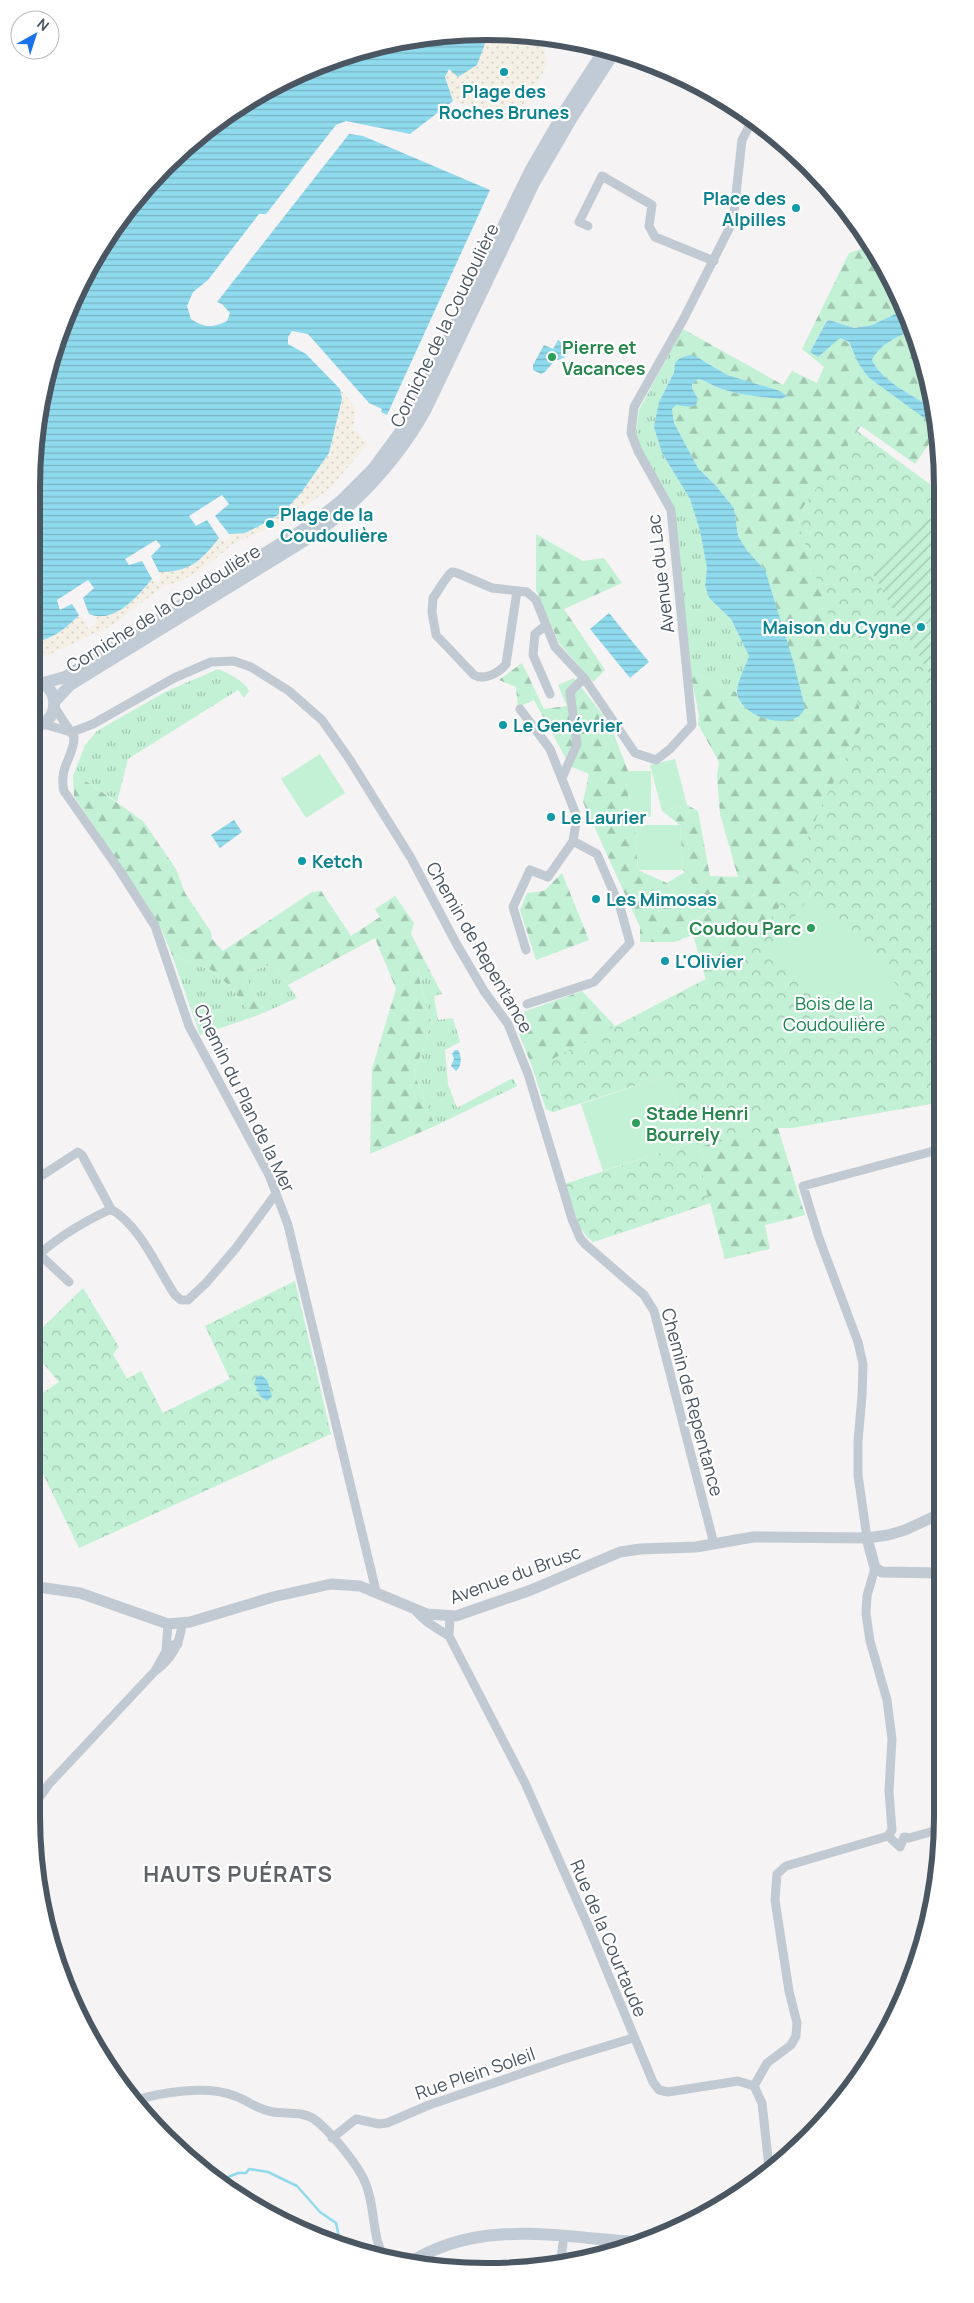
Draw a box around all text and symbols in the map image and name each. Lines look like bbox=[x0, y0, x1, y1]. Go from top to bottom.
north arrow bbox=[10, 10, 60, 60]
text: N bbox=[34, 14, 53, 35]
marker: Plage des Roches Brunes bbox=[498, 66, 510, 78]
place label: Plage des Roches Brunes bbox=[439, 79, 569, 124]
place label: Place des Alpilles bbox=[703, 186, 786, 231]
marker: Place des Alpilles bbox=[790, 202, 802, 214]
street label: Corniche de la Coudoulière bbox=[384, 219, 504, 431]
place label: Pierre et Vacances bbox=[562, 335, 646, 380]
marker: Pierre et Vacances bbox=[546, 351, 558, 363]
place label: Plage de la Coudoulière bbox=[280, 502, 388, 547]
street label: Avenue du Lac bbox=[641, 513, 679, 635]
marker: Plage de la Coudoulière bbox=[264, 518, 276, 530]
street label: Corniche de la Coudoulière bbox=[62, 538, 264, 678]
place label: Maison du Cygne bbox=[762, 615, 911, 639]
marker: Maison du Cygne bbox=[915, 621, 927, 633]
place label: Le Genévrier bbox=[513, 713, 623, 737]
marker: Le Genévrier bbox=[497, 719, 509, 731]
place label: Le Laurier bbox=[561, 805, 647, 829]
marker: Le Laurier bbox=[545, 811, 557, 823]
place label: Ketch bbox=[312, 849, 363, 873]
marker: Ketch bbox=[296, 855, 308, 867]
street label: Chemin de Repentance bbox=[421, 857, 539, 1037]
place label: Les Mimosas bbox=[606, 887, 717, 911]
marker: Les Mimosas bbox=[590, 893, 602, 905]
place label: Coudou Parc bbox=[689, 916, 801, 940]
marker: Coudou Parc bbox=[805, 922, 817, 934]
place label: L'Olivier bbox=[675, 949, 744, 973]
marker: L'Olivier bbox=[659, 955, 671, 967]
park label: Bois de la Coudoulière bbox=[783, 991, 885, 1036]
street label: Chemin du Plan de la Mer bbox=[189, 1000, 301, 1197]
place label: Stade Henri Bourrely bbox=[646, 1101, 749, 1146]
marker: Stade Henri Bourrely bbox=[630, 1117, 642, 1129]
street label: Chemin de Repentance bbox=[656, 1305, 730, 1499]
street label: Avenue du Brusc bbox=[446, 1539, 584, 1609]
street label: Rue de la Courtaude bbox=[565, 1856, 653, 2020]
district label: HAUTS PUÉRATS bbox=[143, 1859, 333, 1889]
street label: Rue Plein Soleil bbox=[412, 2041, 538, 2105]

